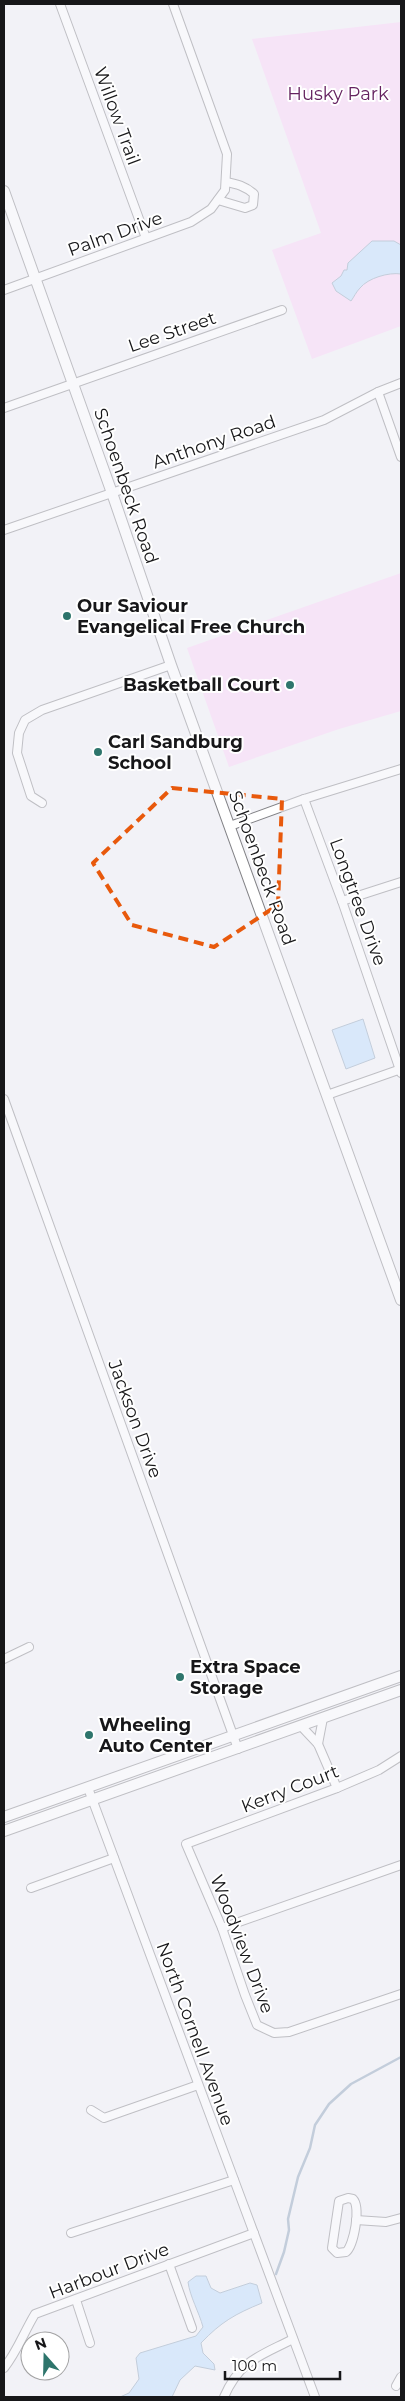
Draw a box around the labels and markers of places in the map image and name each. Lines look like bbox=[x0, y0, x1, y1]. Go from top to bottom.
place label: Our Saviour Evangelical Free Church bbox=[77, 595, 305, 638]
marker: Our Saviour Evangelical Free Church bbox=[61, 610, 73, 622]
place label: Basketball Court bbox=[123, 674, 280, 696]
marker: Basketball Court bbox=[284, 679, 296, 691]
place label: Carl Sandburg School bbox=[108, 731, 243, 774]
marker: Carl Sandburg School bbox=[92, 746, 104, 758]
place label: Extra Space Storage bbox=[190, 1656, 301, 1699]
marker: Extra Space Storage bbox=[174, 1671, 186, 1683]
place label: Wheeling Auto Center bbox=[98, 1714, 213, 1757]
marker: Wheeling Auto Center bbox=[83, 1729, 95, 1741]

